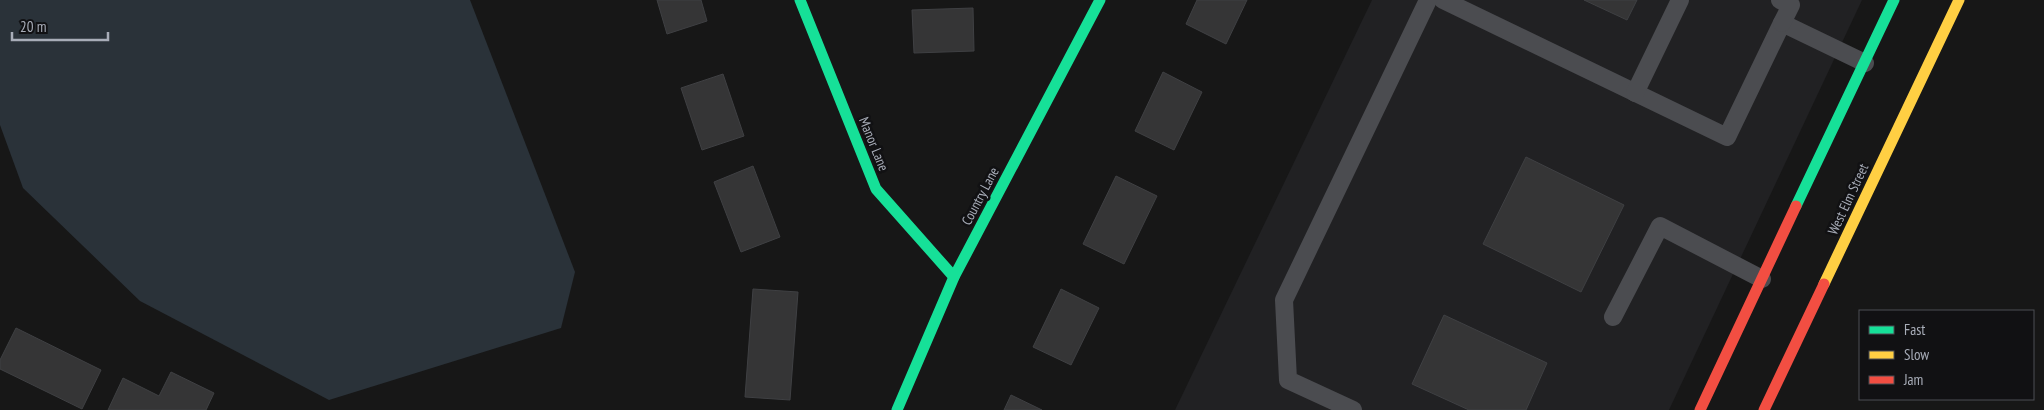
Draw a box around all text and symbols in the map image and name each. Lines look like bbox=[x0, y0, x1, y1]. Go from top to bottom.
scale bar bbox=[12, 10, 109, 42]
text: 20 m bbox=[20, 17, 46, 36]
street label: Manor Lane bbox=[855, 114, 893, 174]
street label: West Elm Street bbox=[1824, 160, 1872, 238]
street label: Country Lane bbox=[957, 164, 1003, 228]
legend bbox=[1859, 310, 2034, 400]
text: Fast bbox=[1904, 320, 1925, 339]
text: Slow bbox=[1904, 345, 1929, 364]
text: Jam bbox=[1903, 370, 1923, 389]

